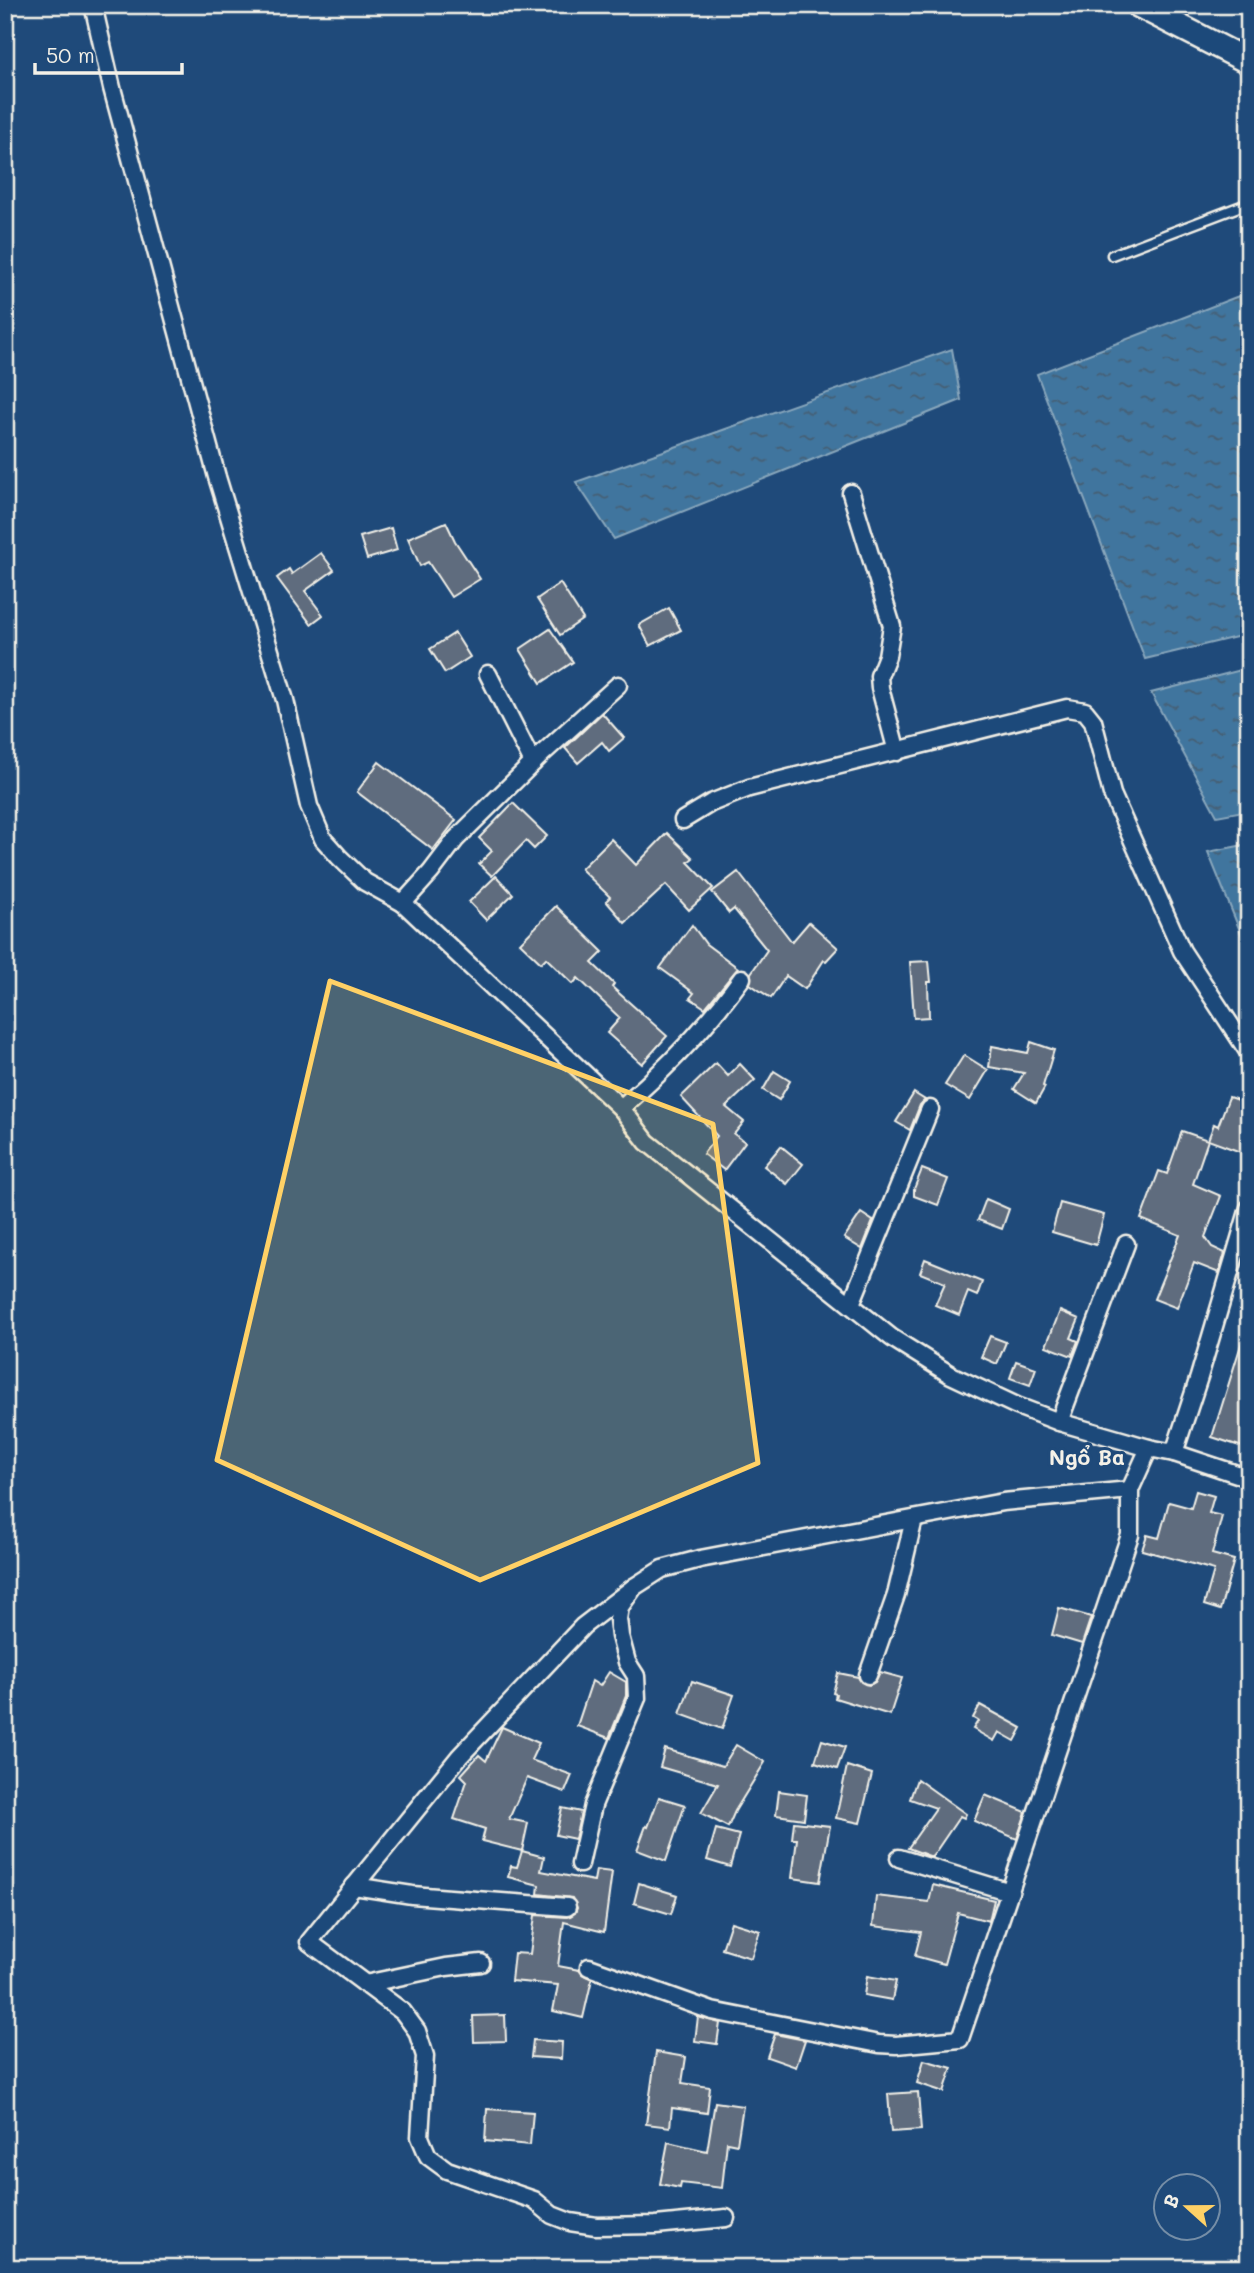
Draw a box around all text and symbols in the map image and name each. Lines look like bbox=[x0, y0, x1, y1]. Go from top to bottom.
scale bar bbox=[35, 32, 182, 76]
text: 50 m bbox=[46, 41, 95, 68]
district label: Ngổ Ba bbox=[1049, 1443, 1125, 1470]
north arrow bbox=[1152, 2172, 1222, 2242]
text: B bbox=[1157, 2190, 1185, 2211]

